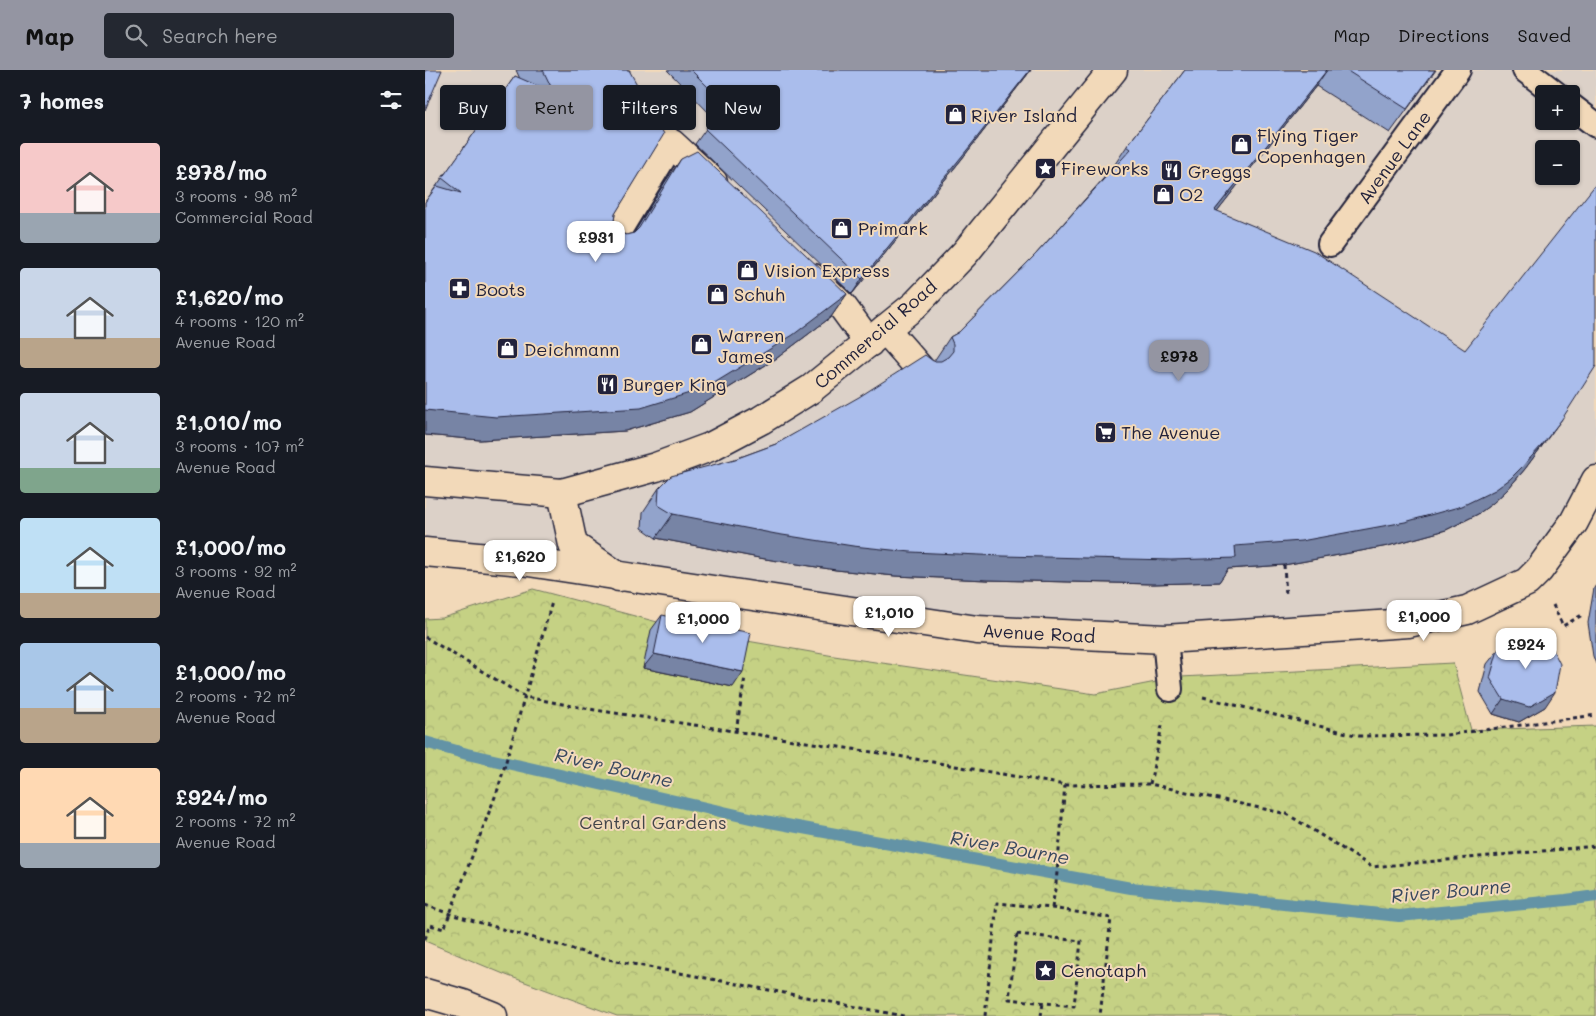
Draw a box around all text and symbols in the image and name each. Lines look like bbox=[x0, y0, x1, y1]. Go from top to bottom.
search box bbox=[104, 13, 454, 58]
text: Map bbox=[25, 20, 74, 51]
icon: search bbox=[122, 21, 150, 49]
text: Search here bbox=[162, 23, 278, 48]
text: Map bbox=[1333, 23, 1370, 47]
text: Directions bbox=[1398, 23, 1490, 47]
text: Saved bbox=[1518, 23, 1571, 47]
chip: Buy bbox=[440, 85, 506, 130]
chip: Rent bbox=[516, 85, 593, 130]
chip: Filters bbox=[603, 85, 696, 130]
chip: New bbox=[706, 85, 780, 130]
map controls bbox=[1535, 85, 1580, 185]
button: + bbox=[1535, 85, 1580, 130]
icon: filters bbox=[377, 86, 405, 114]
text: 7 homes bbox=[20, 87, 104, 114]
shop icon: River Island bbox=[943, 103, 967, 127]
place label: River Island bbox=[971, 103, 1077, 127]
street label: Avenue Lane bbox=[1352, 106, 1436, 208]
place label: Flying Tiger Copenhagen bbox=[1257, 123, 1366, 168]
shop icon: Flying Tiger Copenhagen bbox=[1229, 133, 1253, 157]
button: − bbox=[1535, 140, 1580, 185]
place icon: Fireworks bbox=[1033, 156, 1057, 180]
place label: Fireworks bbox=[1061, 156, 1149, 180]
text: £978/mo bbox=[175, 158, 267, 185]
restaurant icon: Greggs bbox=[1160, 159, 1184, 183]
place label: Greggs bbox=[1188, 159, 1251, 183]
icon: home bbox=[60, 163, 120, 223]
shop icon: O2 bbox=[1151, 182, 1175, 206]
place label: O2 bbox=[1179, 182, 1203, 206]
text: 3 rooms · 98 m² bbox=[175, 185, 297, 206]
text: Commercial Road bbox=[175, 206, 313, 227]
shop icon: Primark bbox=[830, 216, 854, 240]
place label: Primark bbox=[858, 216, 928, 240]
pin: £931 bbox=[566, 220, 626, 263]
text: £931 bbox=[578, 226, 614, 247]
shop icon: Vision Express bbox=[736, 258, 760, 282]
place label: Vision Express bbox=[764, 258, 890, 282]
street label: Commercial Road bbox=[809, 274, 941, 394]
pharmacy icon: Boots bbox=[448, 277, 472, 301]
place label: Boots bbox=[476, 277, 525, 301]
shop icon: Schuh bbox=[706, 282, 730, 306]
place label: Schuh bbox=[734, 282, 785, 306]
text: £1,620/mo bbox=[175, 283, 283, 310]
icon: home bbox=[60, 288, 120, 348]
text: 4 rooms · 120 m² bbox=[175, 310, 304, 331]
place label: Warren James bbox=[718, 323, 784, 368]
text: Avenue Road bbox=[175, 331, 275, 352]
shop icon: Warren James bbox=[690, 333, 714, 357]
shop icon: Deichmann bbox=[496, 337, 520, 361]
place label: Deichmann bbox=[524, 337, 619, 361]
pin: £978 bbox=[1149, 340, 1209, 382]
text: £978 bbox=[1160, 345, 1198, 366]
restaurant icon: Burger King bbox=[595, 372, 619, 396]
place label: Burger King bbox=[623, 372, 726, 396]
text: £1,010/mo bbox=[175, 408, 282, 435]
icon: home bbox=[60, 413, 120, 473]
supermarket icon: The Avenue bbox=[1093, 420, 1117, 444]
place label: The Avenue bbox=[1121, 420, 1220, 444]
text: 3 rooms · 107 m² bbox=[175, 435, 304, 456]
text: Avenue Road bbox=[175, 456, 275, 477]
text: £1,000/mo bbox=[175, 533, 286, 560]
icon: home bbox=[60, 538, 120, 598]
pin: £1,620 bbox=[479, 540, 561, 582]
text: £1,620 bbox=[495, 545, 545, 566]
text: 3 rooms · 92 m² bbox=[175, 560, 297, 581]
text: Avenue Road bbox=[175, 581, 275, 602]
pin: £1,010 bbox=[848, 596, 930, 638]
pin: £1,000 bbox=[1383, 600, 1465, 642]
text: £1,010 bbox=[864, 601, 914, 622]
pin: £1,000 bbox=[662, 602, 744, 644]
text: £1,000 bbox=[1398, 605, 1450, 626]
text: £1,000 bbox=[677, 607, 729, 628]
street label: Avenue Road bbox=[982, 618, 1096, 648]
pin: £924 bbox=[1496, 628, 1556, 670]
text: £924 bbox=[1507, 633, 1545, 654]
text: £1,000/mo bbox=[175, 658, 286, 685]
icon: home bbox=[60, 663, 120, 723]
text: 2 rooms · 72 m² bbox=[175, 685, 296, 706]
text: Avenue Road bbox=[175, 706, 275, 727]
water label: River Bourne bbox=[552, 741, 676, 793]
text: £924/mo bbox=[175, 783, 267, 810]
icon: home bbox=[60, 788, 120, 848]
text: 2 rooms · 72 m² bbox=[175, 810, 296, 831]
park label: Central Gardens bbox=[579, 810, 727, 834]
water label: River Bourne bbox=[948, 824, 1072, 870]
text: Avenue Road bbox=[175, 831, 275, 852]
water label: River Bourne bbox=[1390, 872, 1512, 908]
place icon: Cenotaph bbox=[1033, 958, 1057, 982]
place label: Cenotaph bbox=[1061, 958, 1146, 982]

